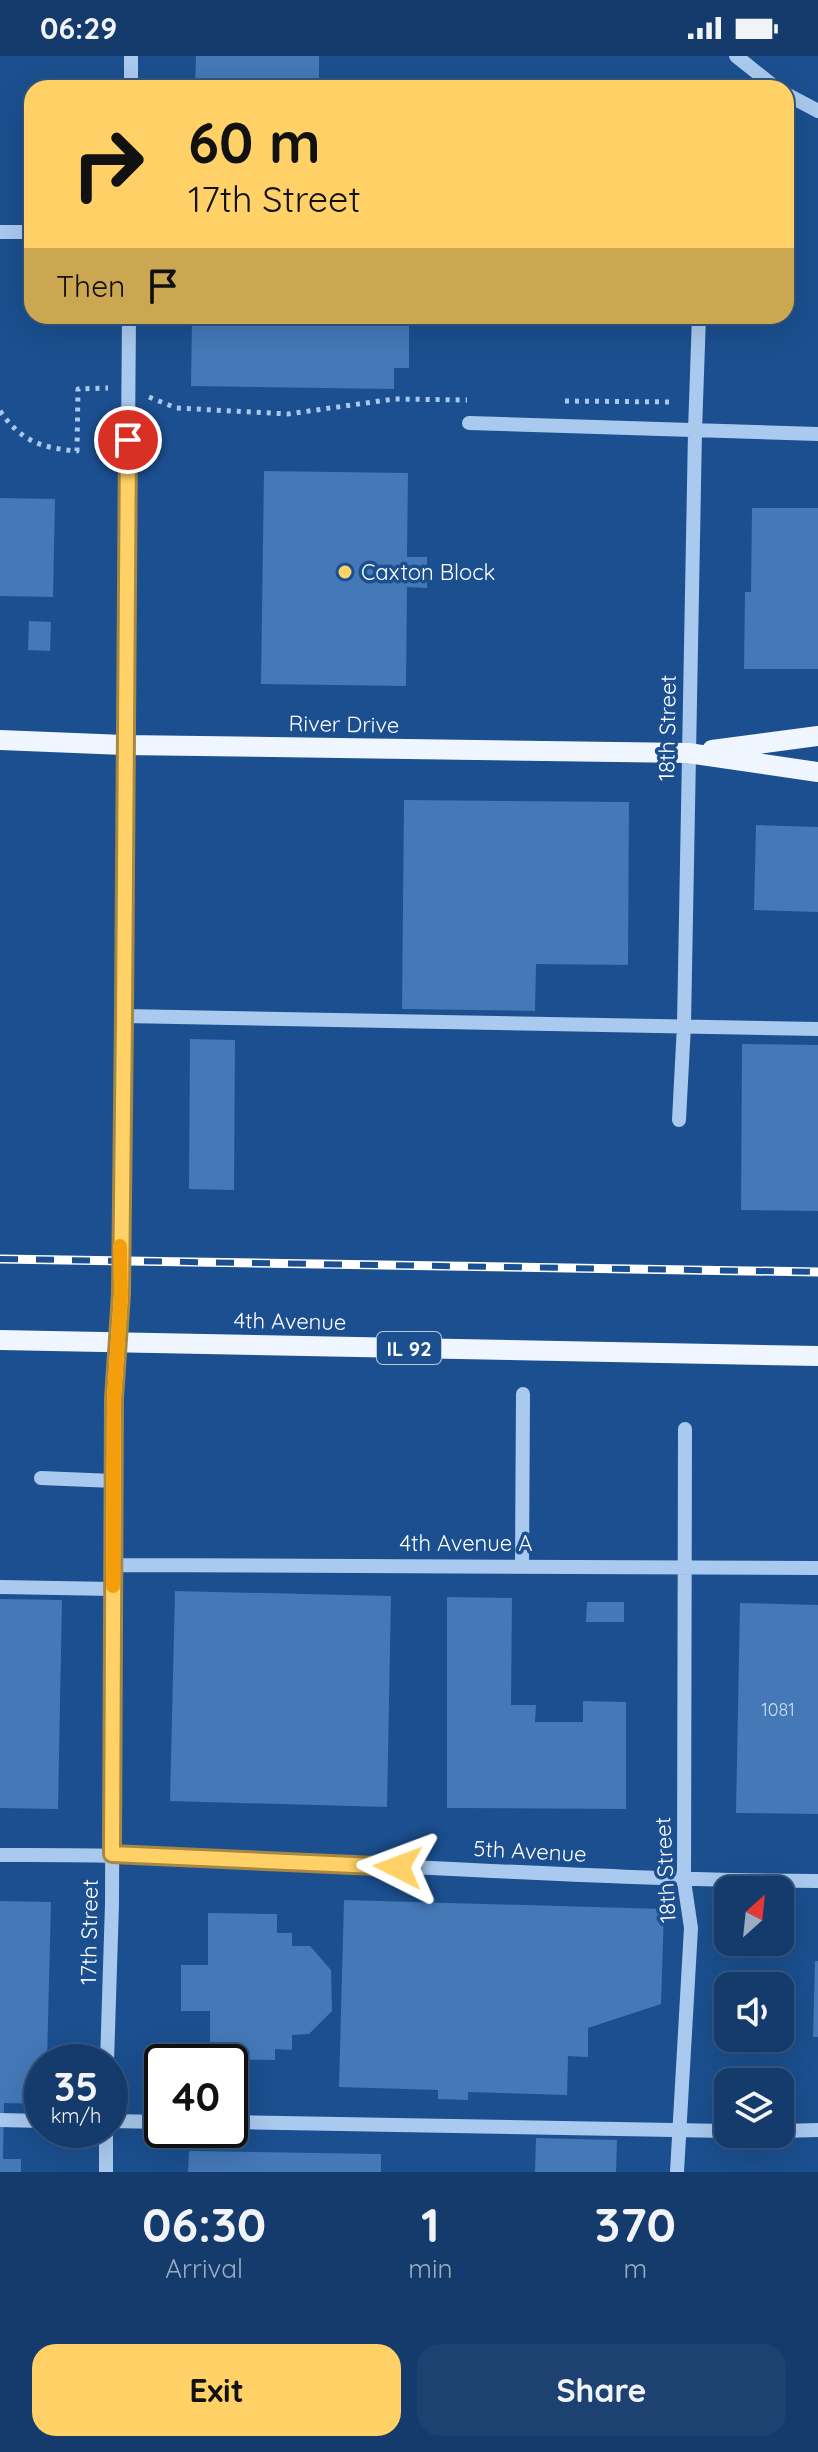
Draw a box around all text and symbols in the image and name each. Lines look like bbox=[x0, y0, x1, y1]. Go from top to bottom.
text: 06:29 bbox=[40, 9, 117, 47]
text: 60 m bbox=[188, 107, 321, 177]
icon: right bbox=[56, 112, 160, 216]
text: 17th Street bbox=[188, 176, 361, 221]
icon: arrive bbox=[141, 264, 185, 308]
text: Then bbox=[56, 267, 125, 305]
pin bbox=[94, 406, 162, 474]
icon: arrive bbox=[106, 418, 150, 462]
place label: Caxton Block bbox=[361, 558, 495, 586]
marker: Caxton Block bbox=[336, 563, 354, 581]
street label: 18th Street bbox=[652, 675, 682, 781]
street label: River Drive bbox=[288, 709, 400, 739]
street label: 4th Avenue bbox=[233, 1306, 347, 1336]
road number: IL 92 bbox=[377, 1332, 441, 1364]
street label: 4th Avenue A bbox=[399, 1529, 533, 1557]
house number: 1081 bbox=[761, 1698, 795, 1721]
street label: 18th Street bbox=[648, 1816, 682, 1924]
position arrow bbox=[356, 1825, 440, 1909]
street label: 5th Avenue bbox=[473, 1834, 587, 1868]
north arrow bbox=[714, 1876, 794, 1956]
map controls bbox=[714, 1876, 794, 2148]
street label: 17th Street bbox=[74, 1879, 104, 1985]
button: sound bbox=[714, 1972, 794, 2052]
speed limit sign: 40 bbox=[144, 2044, 248, 2148]
text: 35 bbox=[54, 2061, 98, 2111]
button: layers bbox=[714, 2068, 794, 2148]
text: km/h bbox=[51, 2103, 101, 2128]
text: 06:30 bbox=[142, 2194, 266, 2254]
text: 1 bbox=[421, 2194, 440, 2254]
text: 370 bbox=[594, 2194, 676, 2254]
text: Arrival bbox=[165, 2252, 243, 2285]
text: min bbox=[408, 2252, 453, 2285]
text: m bbox=[623, 2252, 647, 2285]
button: Exit bbox=[32, 2344, 401, 2436]
button: Share bbox=[417, 2344, 786, 2436]

